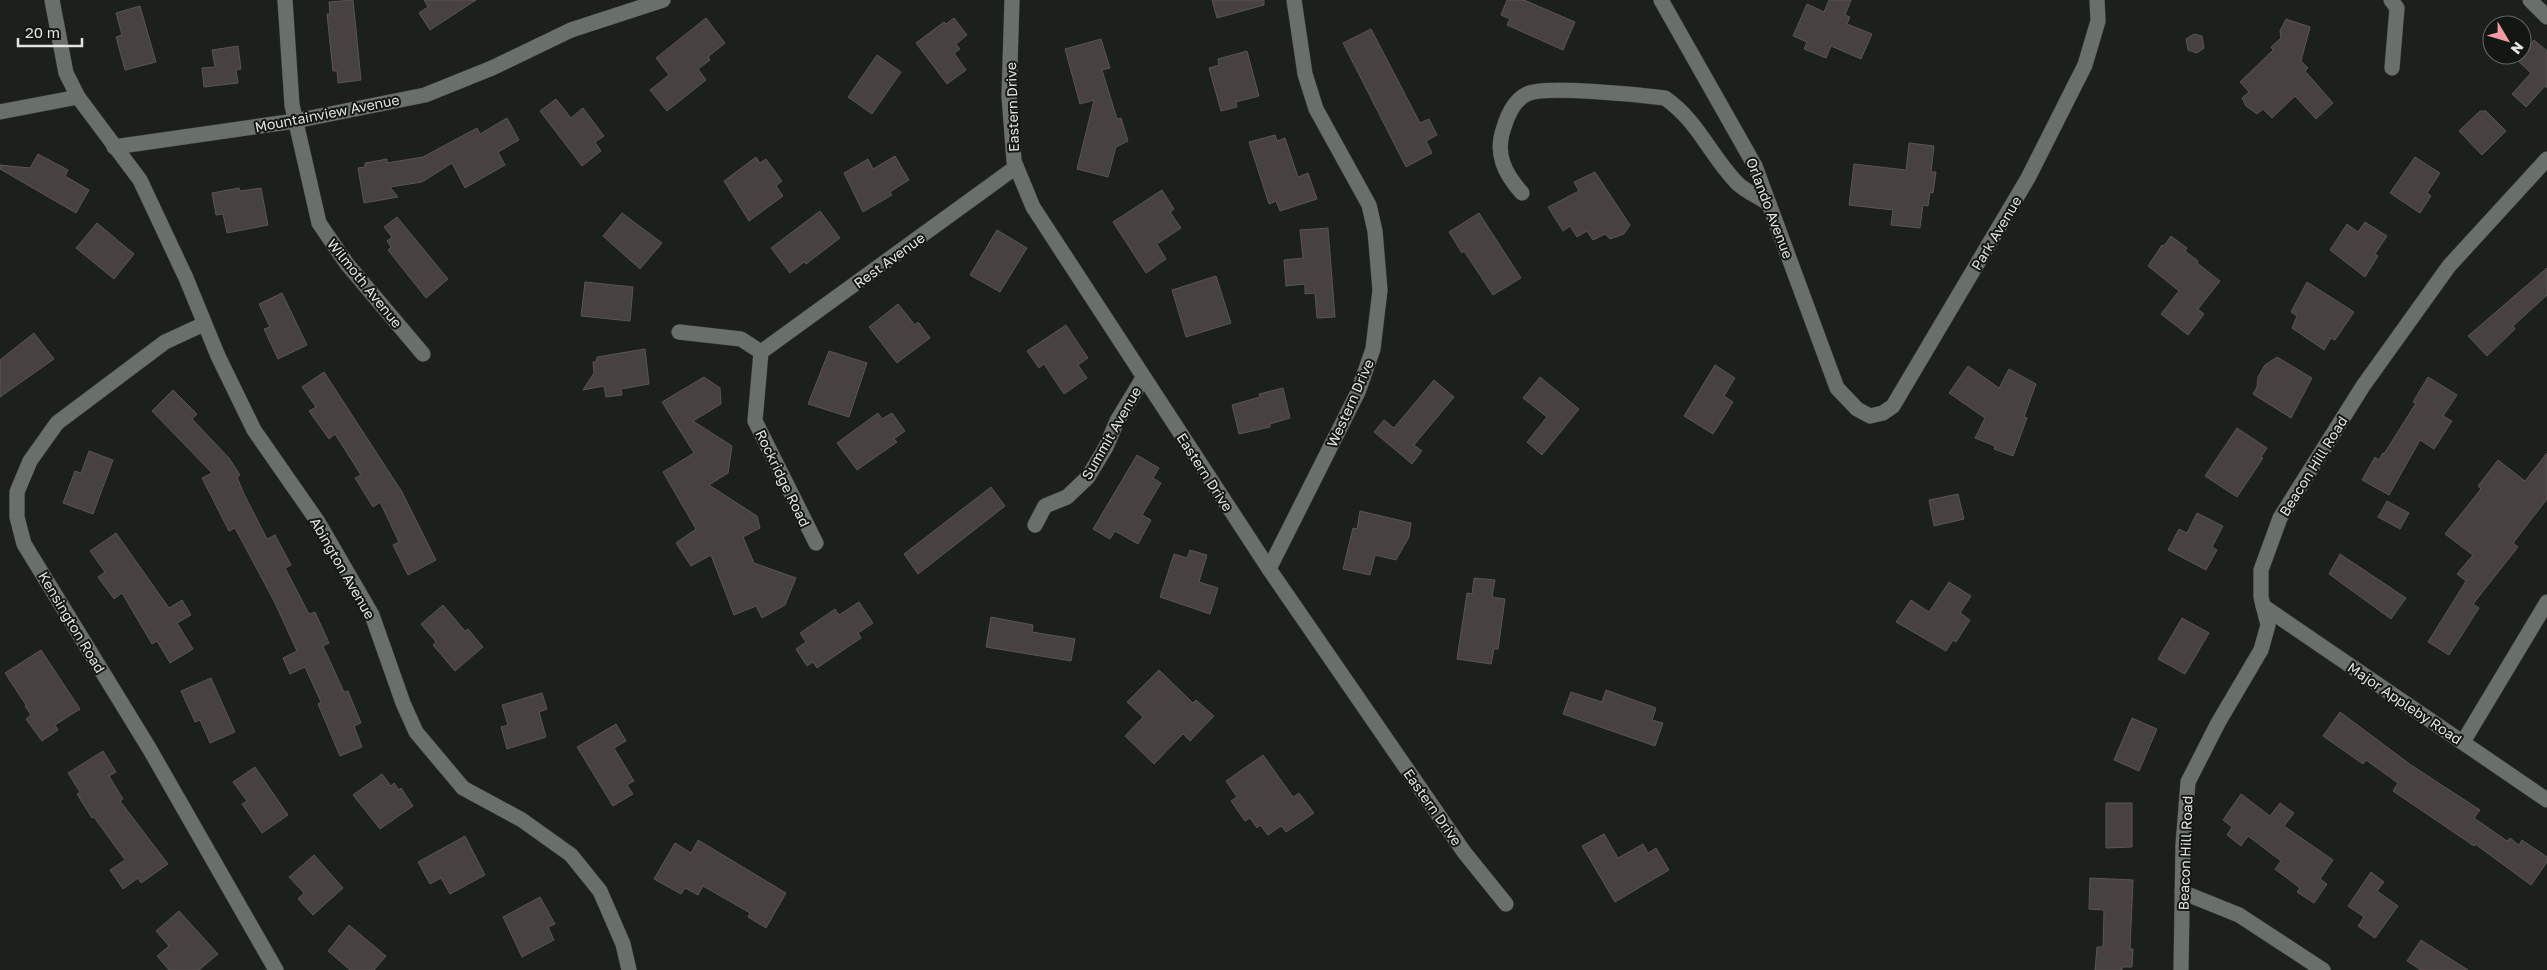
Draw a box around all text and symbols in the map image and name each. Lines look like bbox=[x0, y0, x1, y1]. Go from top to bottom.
scale bar bbox=[18, 15, 81, 47]
north arrow bbox=[2482, 15, 2532, 65]
text: 20 m bbox=[25, 23, 60, 41]
text: N bbox=[2508, 39, 2528, 58]
street label: Eastern Drive bbox=[1002, 62, 1022, 152]
street label: Mountainview Avenue bbox=[253, 91, 401, 135]
street label: Orlando Avenue bbox=[1743, 155, 1797, 261]
street label: Park Avenue bbox=[1967, 193, 2025, 273]
street label: Rest Avenue bbox=[850, 229, 928, 291]
street label: Wilmoth Avenue bbox=[324, 235, 406, 331]
street label: Western Drive bbox=[1323, 356, 1377, 450]
street label: Summit Avenue bbox=[1078, 384, 1144, 482]
street label: Beacon Hill Road bbox=[2275, 413, 2351, 519]
street label: Rockridge Road bbox=[752, 427, 814, 529]
street label: Eastern Drive bbox=[1173, 430, 1237, 514]
street label: Abington Avenue bbox=[307, 514, 379, 622]
street label: Kensington Road bbox=[35, 568, 109, 676]
street label: Major Appleby Road bbox=[2345, 658, 2465, 748]
street label: Eastern Drive bbox=[1400, 765, 1466, 849]
street label: Beacon Hill Road bbox=[2175, 795, 2195, 911]

